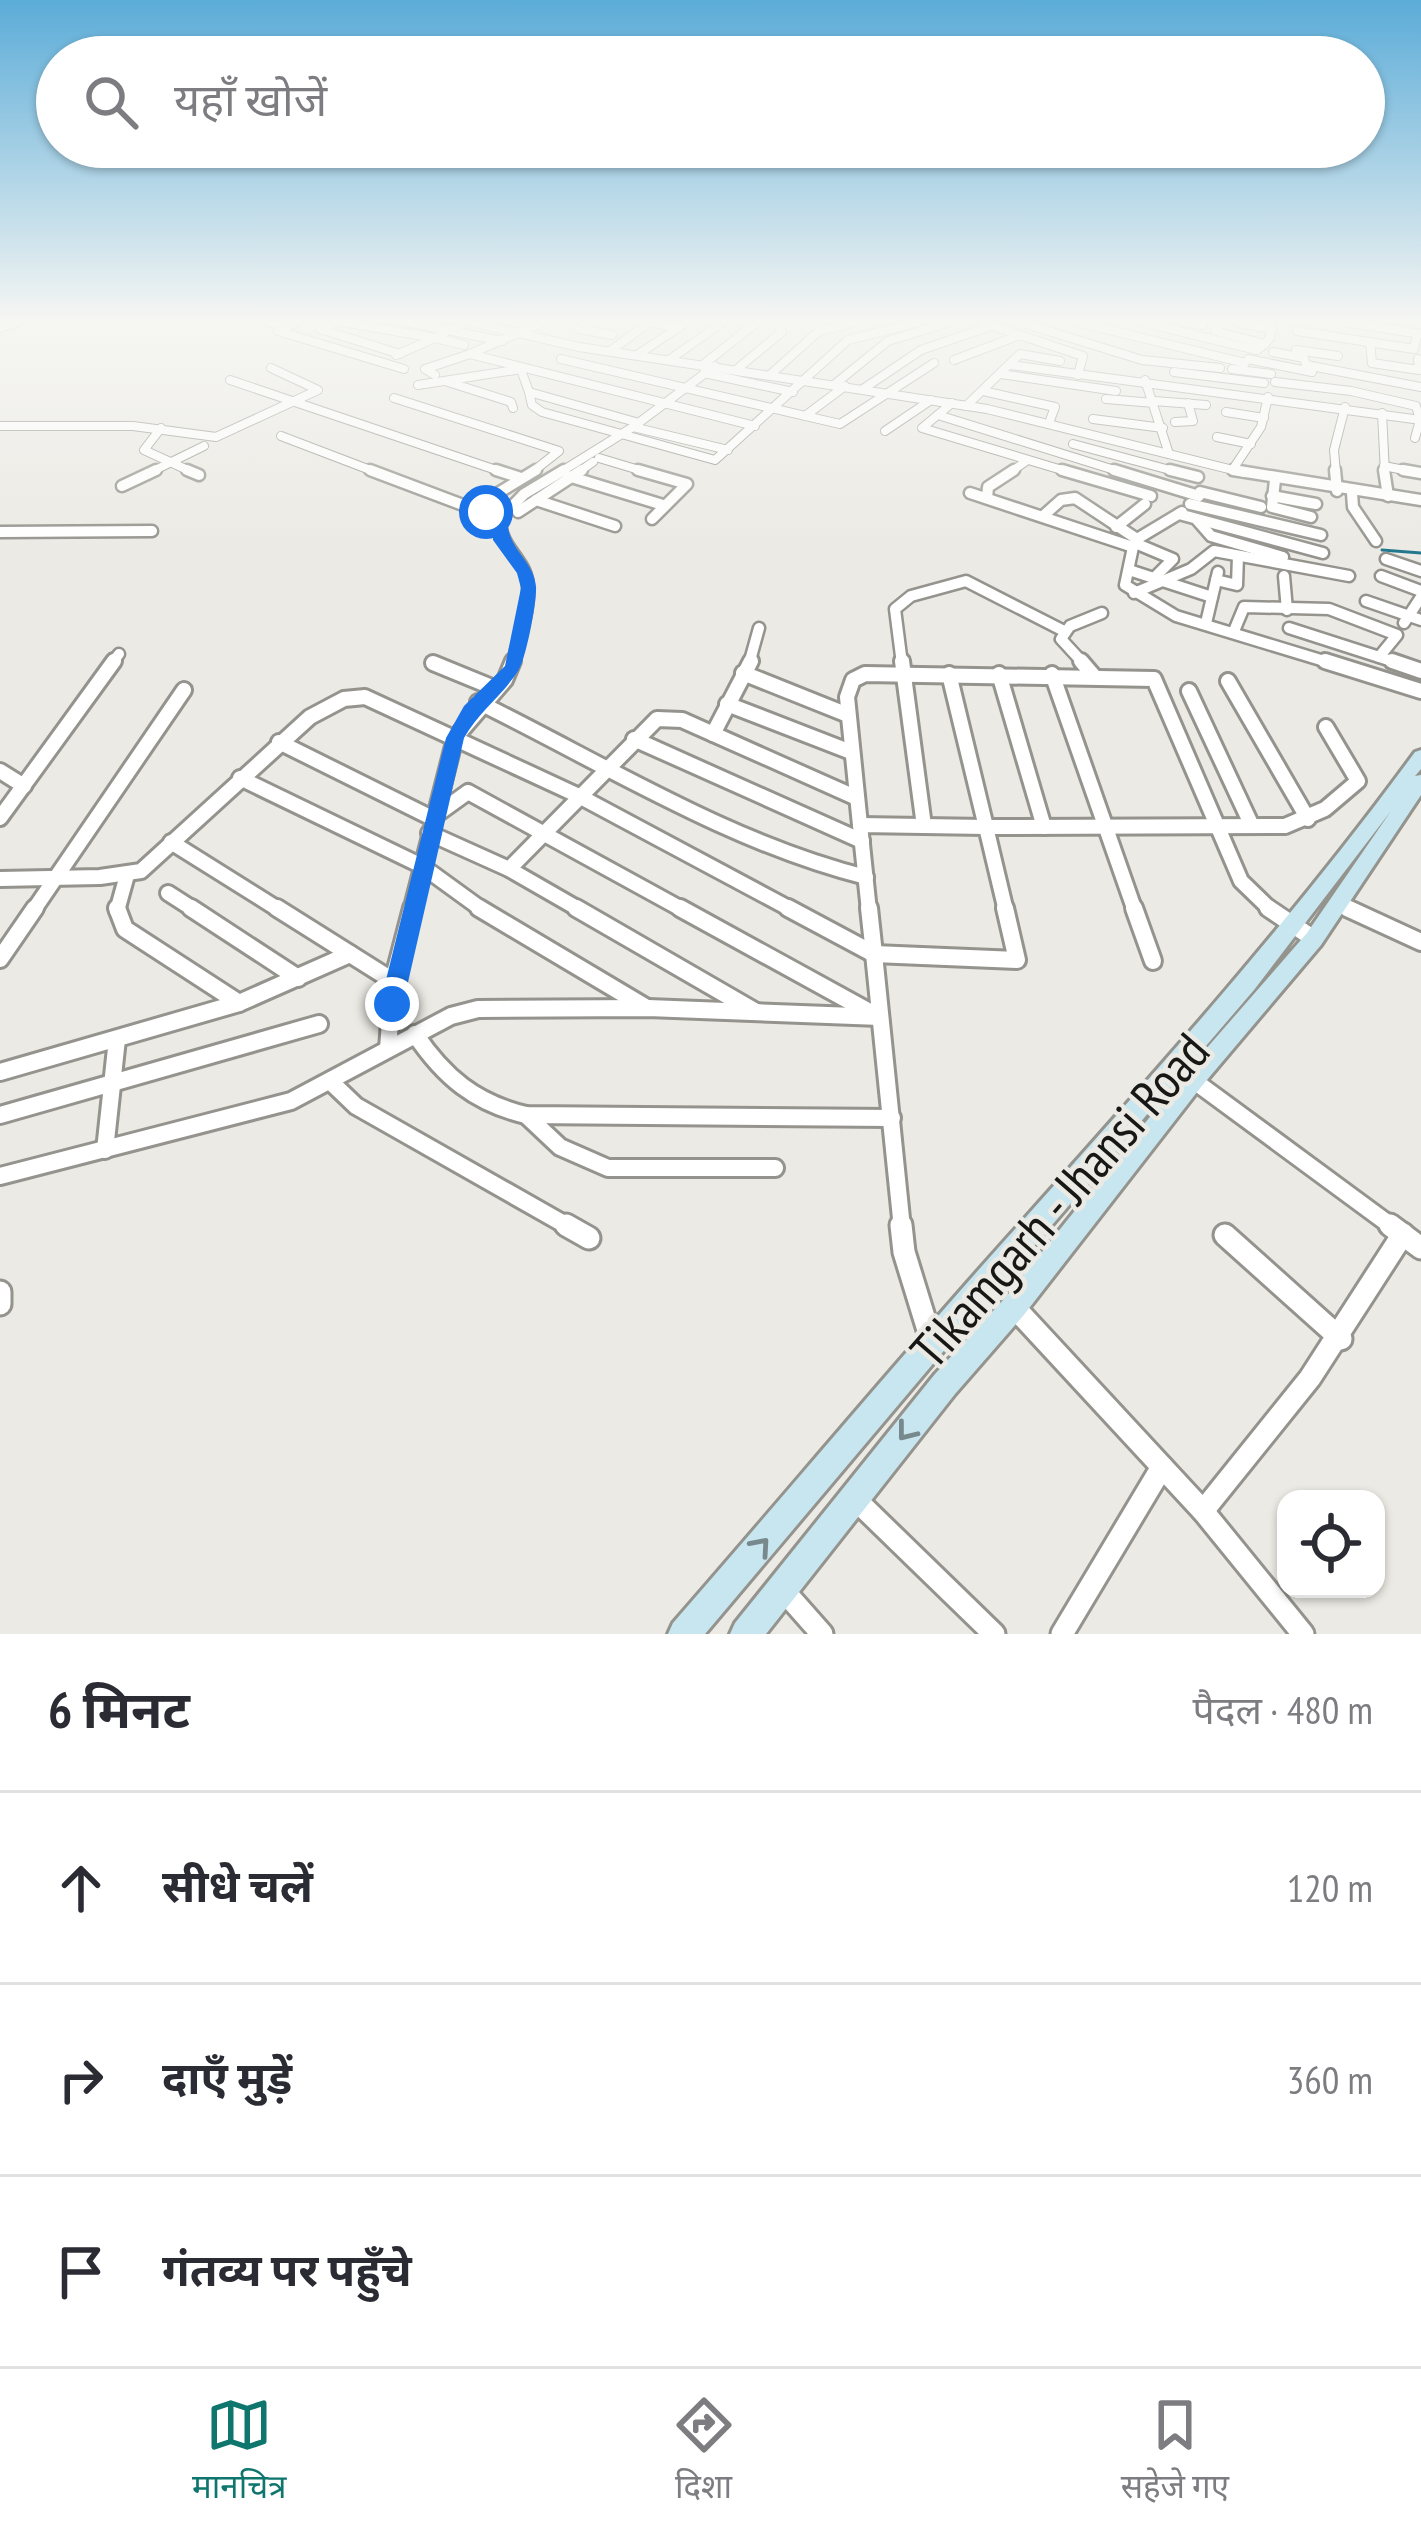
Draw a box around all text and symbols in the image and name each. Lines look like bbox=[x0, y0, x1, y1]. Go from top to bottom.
search box bbox=[36, 36, 1385, 168]
icon: search bbox=[78, 69, 144, 135]
text: यहाँ खोजें bbox=[174, 70, 327, 128]
route start bbox=[459, 485, 513, 539]
route end bbox=[365, 977, 419, 1031]
street label: Tikamgarh - Jhansi Road bbox=[896, 1019, 1222, 1381]
one-way arrow bbox=[899, 1419, 920, 1441]
map controls bbox=[1277, 1490, 1385, 1598]
button: locate bbox=[1277, 1490, 1385, 1598]
one-way arrow bbox=[747, 1538, 769, 1560]
text: 6 मिनट bbox=[48, 1676, 190, 1742]
text: पैदल · 480 m bbox=[1193, 1684, 1373, 1735]
icon: ahead bbox=[48, 1855, 114, 1921]
text: सीधे चलें bbox=[162, 1856, 313, 1914]
text: 120 m bbox=[1287, 1862, 1373, 1913]
icon: right bbox=[48, 2047, 114, 2113]
text: दाएँ मुड़ें bbox=[162, 2048, 292, 2106]
text: 360 m bbox=[1287, 2054, 1373, 2105]
icon: arrive bbox=[48, 2239, 114, 2305]
text: गंतव्य पर पहुँचे bbox=[162, 2240, 412, 2298]
tab: मानचित्र bbox=[192, 2392, 286, 2511]
tab: दिशा bbox=[671, 2392, 737, 2511]
tab: सहेजे गए bbox=[1121, 2392, 1229, 2511]

